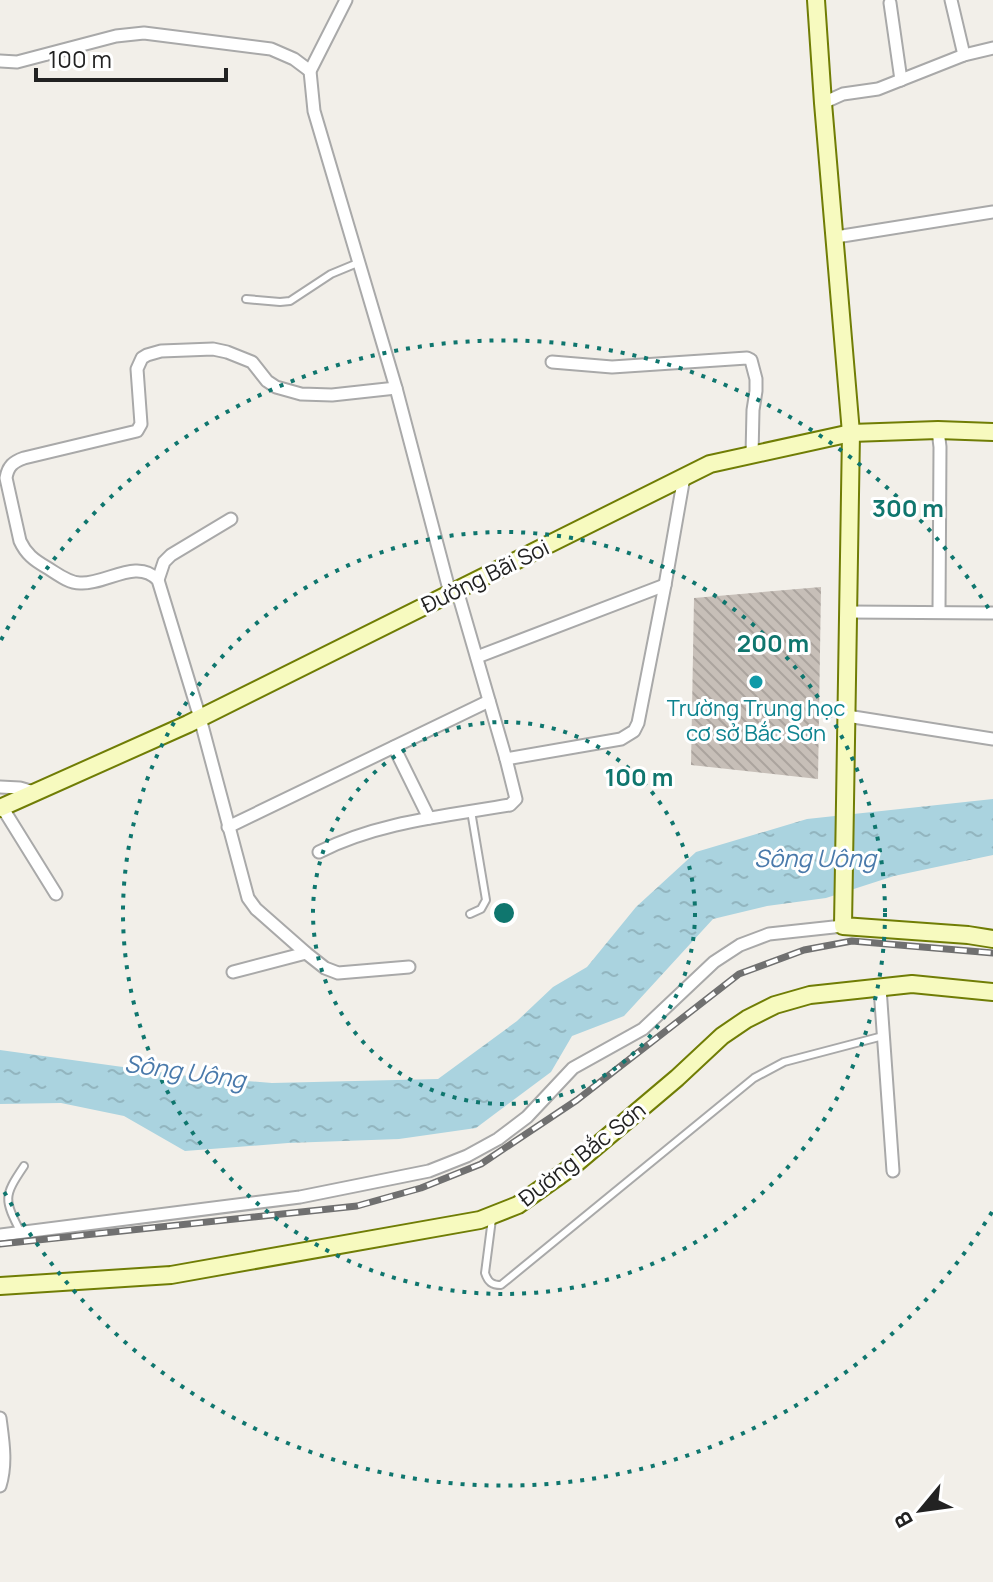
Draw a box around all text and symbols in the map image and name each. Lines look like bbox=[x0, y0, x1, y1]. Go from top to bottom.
scale bar bbox=[36, 32, 226, 82]
text: 100 m bbox=[48, 42, 112, 75]
text: 300 m bbox=[872, 491, 944, 524]
street label: Đường Bãi Soi bbox=[416, 532, 554, 620]
text: 200 m bbox=[737, 626, 809, 659]
marker: Trường Trung học cơ sở Bắc Sơn bbox=[747, 673, 765, 691]
place label: Trường Trung học cơ sở Bắc Sơn bbox=[667, 693, 845, 748]
text: 100 m bbox=[605, 760, 673, 793]
water label: Sông Uông bbox=[754, 841, 878, 874]
centre of rings bbox=[490, 899, 518, 927]
water label: Sông Uông bbox=[123, 1046, 250, 1096]
street label: Đường Bắc Sơn bbox=[512, 1095, 652, 1213]
north arrow bbox=[881, 1470, 961, 1550]
text: B bbox=[887, 1506, 920, 1533]

